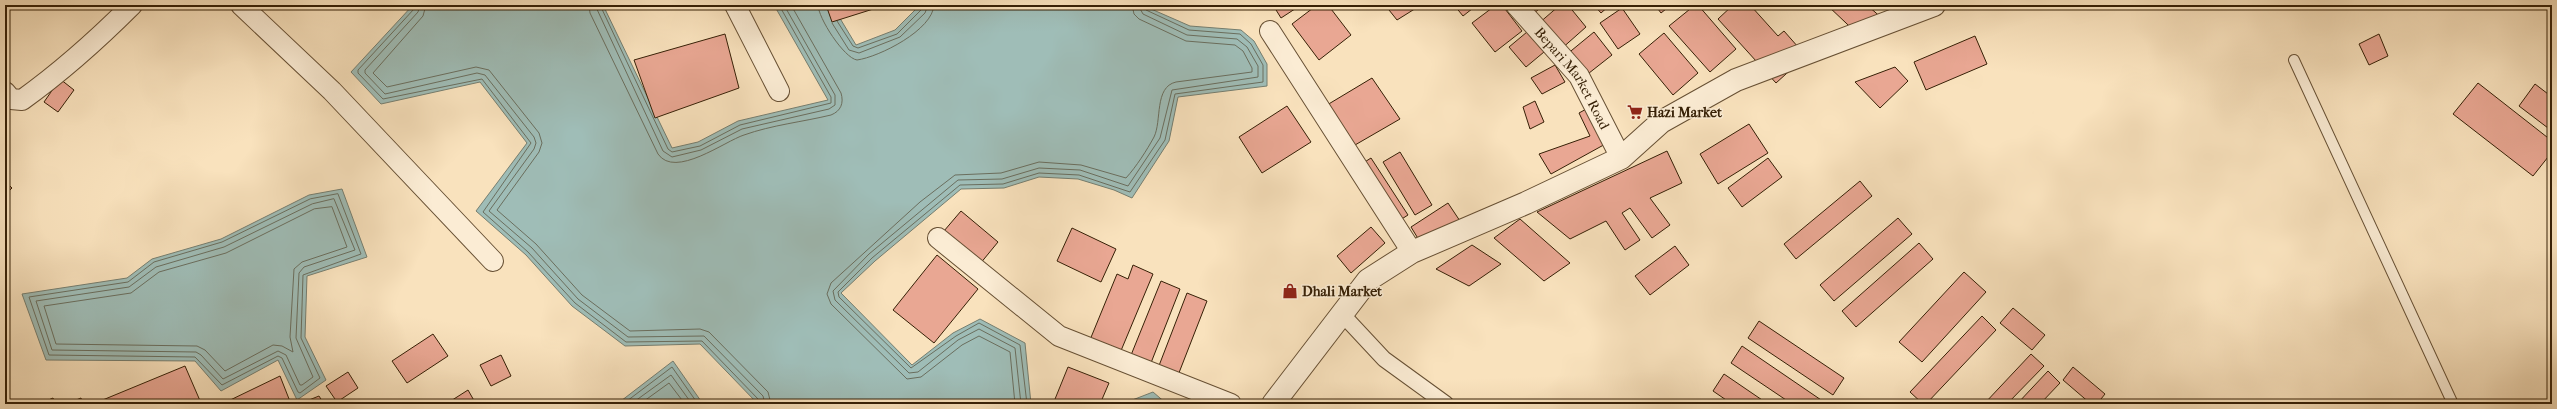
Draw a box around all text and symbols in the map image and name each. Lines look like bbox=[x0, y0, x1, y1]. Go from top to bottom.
street label: Bepari Market Road bbox=[1531, 24, 1613, 133]
supermarket icon: Hazi Market bbox=[1626, 103, 1644, 121]
place label: Hazi Market bbox=[1647, 104, 1723, 121]
shop icon: Dhali Market bbox=[1281, 282, 1299, 300]
place label: Dhali Market bbox=[1302, 283, 1383, 300]

